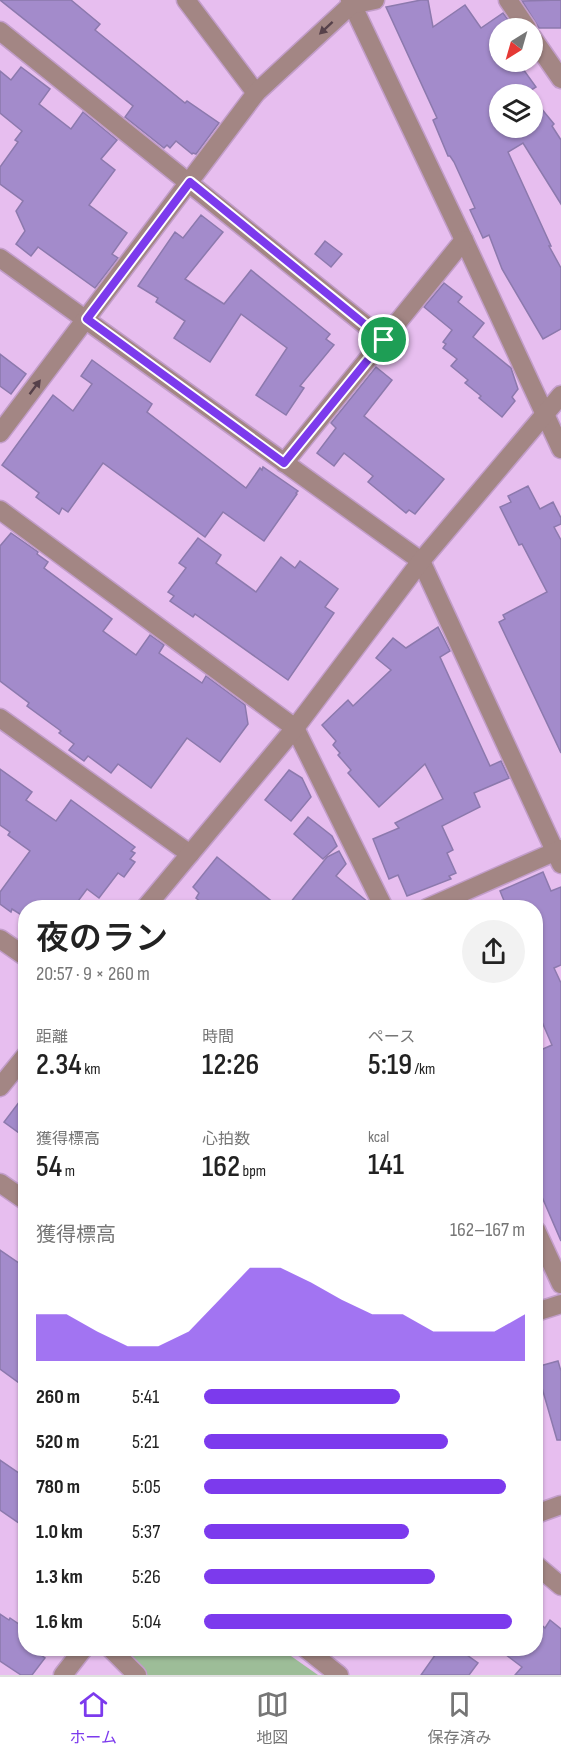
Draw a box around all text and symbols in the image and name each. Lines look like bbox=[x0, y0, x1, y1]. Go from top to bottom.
north arrow bbox=[489, 18, 543, 72]
map controls bbox=[489, 18, 543, 138]
one-way arrow bbox=[319, 21, 334, 35]
button: layers bbox=[489, 84, 543, 138]
pin bbox=[358, 314, 409, 365]
icon: arrive bbox=[367, 323, 400, 356]
one-way arrow bbox=[29, 379, 42, 395]
text: 夜のラン bbox=[36, 919, 168, 959]
button: share bbox=[462, 920, 525, 983]
text: 20:57 · 9 × 260 m bbox=[36, 962, 150, 986]
text: 距離 bbox=[36, 1028, 68, 1047]
text: 時間 bbox=[202, 1028, 234, 1047]
text: ペース bbox=[368, 1028, 415, 1047]
text: 2.34 bbox=[36, 1047, 82, 1083]
text: 12:26 bbox=[202, 1047, 259, 1083]
text: 5:19 bbox=[368, 1047, 412, 1083]
text: km bbox=[82, 1060, 101, 1079]
text: /km bbox=[412, 1060, 435, 1079]
text: kcal bbox=[368, 1128, 389, 1147]
text: 獲得標高 bbox=[36, 1130, 100, 1149]
text: 心拍数 bbox=[202, 1130, 250, 1149]
text: 141 bbox=[368, 1147, 404, 1183]
text: 54 bbox=[36, 1149, 62, 1185]
text: 162 bbox=[202, 1149, 240, 1185]
text: m bbox=[62, 1162, 75, 1181]
text: bpm bbox=[240, 1162, 266, 1181]
text: 162–167 m bbox=[450, 1218, 525, 1242]
text: 獲得標高 bbox=[36, 1223, 116, 1247]
text: 260 m bbox=[36, 1385, 80, 1409]
text: 5:41 bbox=[132, 1385, 159, 1409]
text: 520 m bbox=[36, 1430, 79, 1454]
text: 5:21 bbox=[132, 1430, 159, 1454]
text: 780 m bbox=[36, 1475, 80, 1499]
text: 5:05 bbox=[132, 1475, 161, 1499]
text: 1.0 km bbox=[36, 1520, 83, 1544]
text: 5:37 bbox=[132, 1520, 160, 1544]
text: 1.3 km bbox=[36, 1565, 83, 1589]
text: 5:26 bbox=[132, 1565, 161, 1589]
text: 1.6 km bbox=[36, 1610, 83, 1634]
text: 5:04 bbox=[132, 1610, 161, 1634]
tab: ホーム bbox=[69, 1688, 117, 1748]
tab: 地図 bbox=[256, 1688, 289, 1748]
tab: 保存済み bbox=[428, 1688, 492, 1748]

